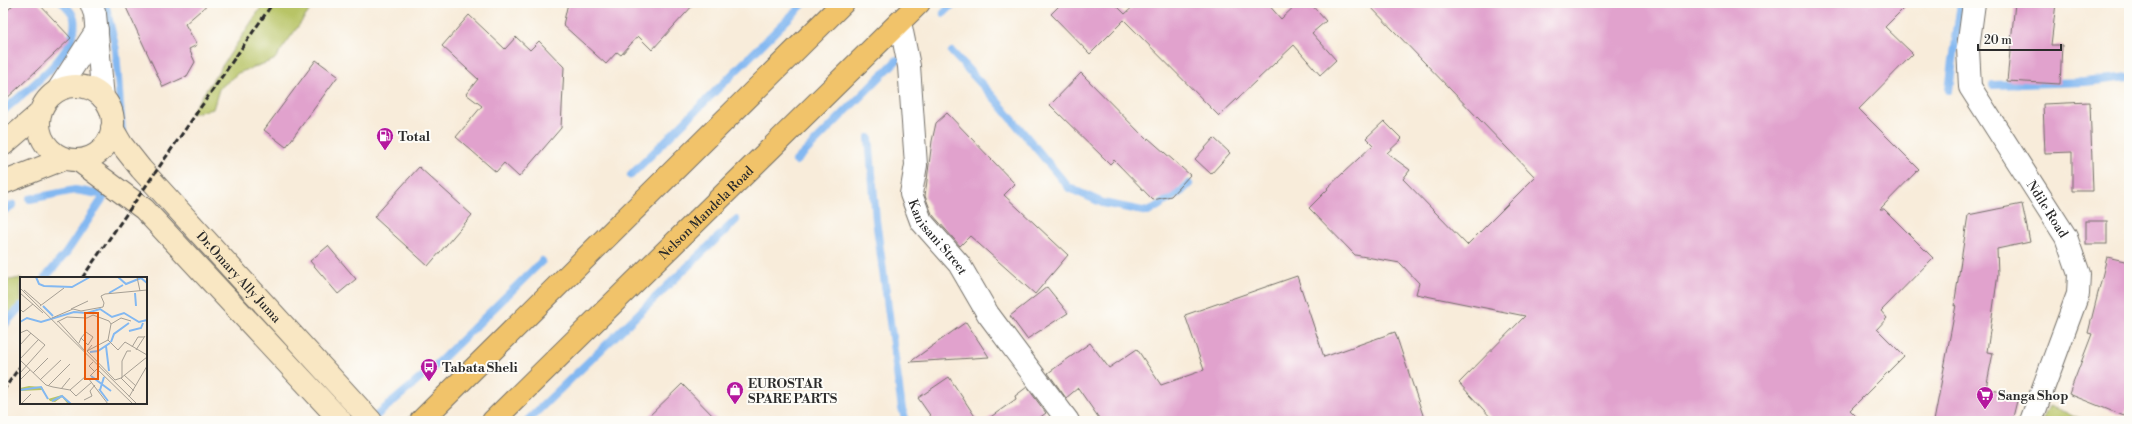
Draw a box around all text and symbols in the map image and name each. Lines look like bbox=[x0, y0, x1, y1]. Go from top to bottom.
scale bar bbox=[1978, 26, 2061, 52]
text: 20 m bbox=[1984, 33, 2012, 48]
fuel station icon: Total bbox=[375, 126, 395, 151]
place label: Total bbox=[398, 129, 431, 145]
street label: Nelson Mandela Road bbox=[656, 163, 758, 263]
street label: Ndile Road bbox=[2023, 178, 2072, 241]
street label: Kanisani Street bbox=[905, 197, 971, 278]
street label: Dr.Omary Ally Juma bbox=[193, 228, 284, 327]
inset map bbox=[20, 277, 147, 404]
bus stop icon: Tabata Sheli bbox=[419, 357, 439, 382]
place label: Tabata Sheli bbox=[442, 360, 518, 376]
place label: EUROSTAR SPARE PARTS bbox=[748, 376, 838, 407]
shop icon: EUROSTAR SPARE PARTS bbox=[725, 380, 745, 405]
supermarket icon: Sanga Shop bbox=[1975, 385, 1995, 410]
place label: Sanga Shop bbox=[1998, 388, 2068, 404]

